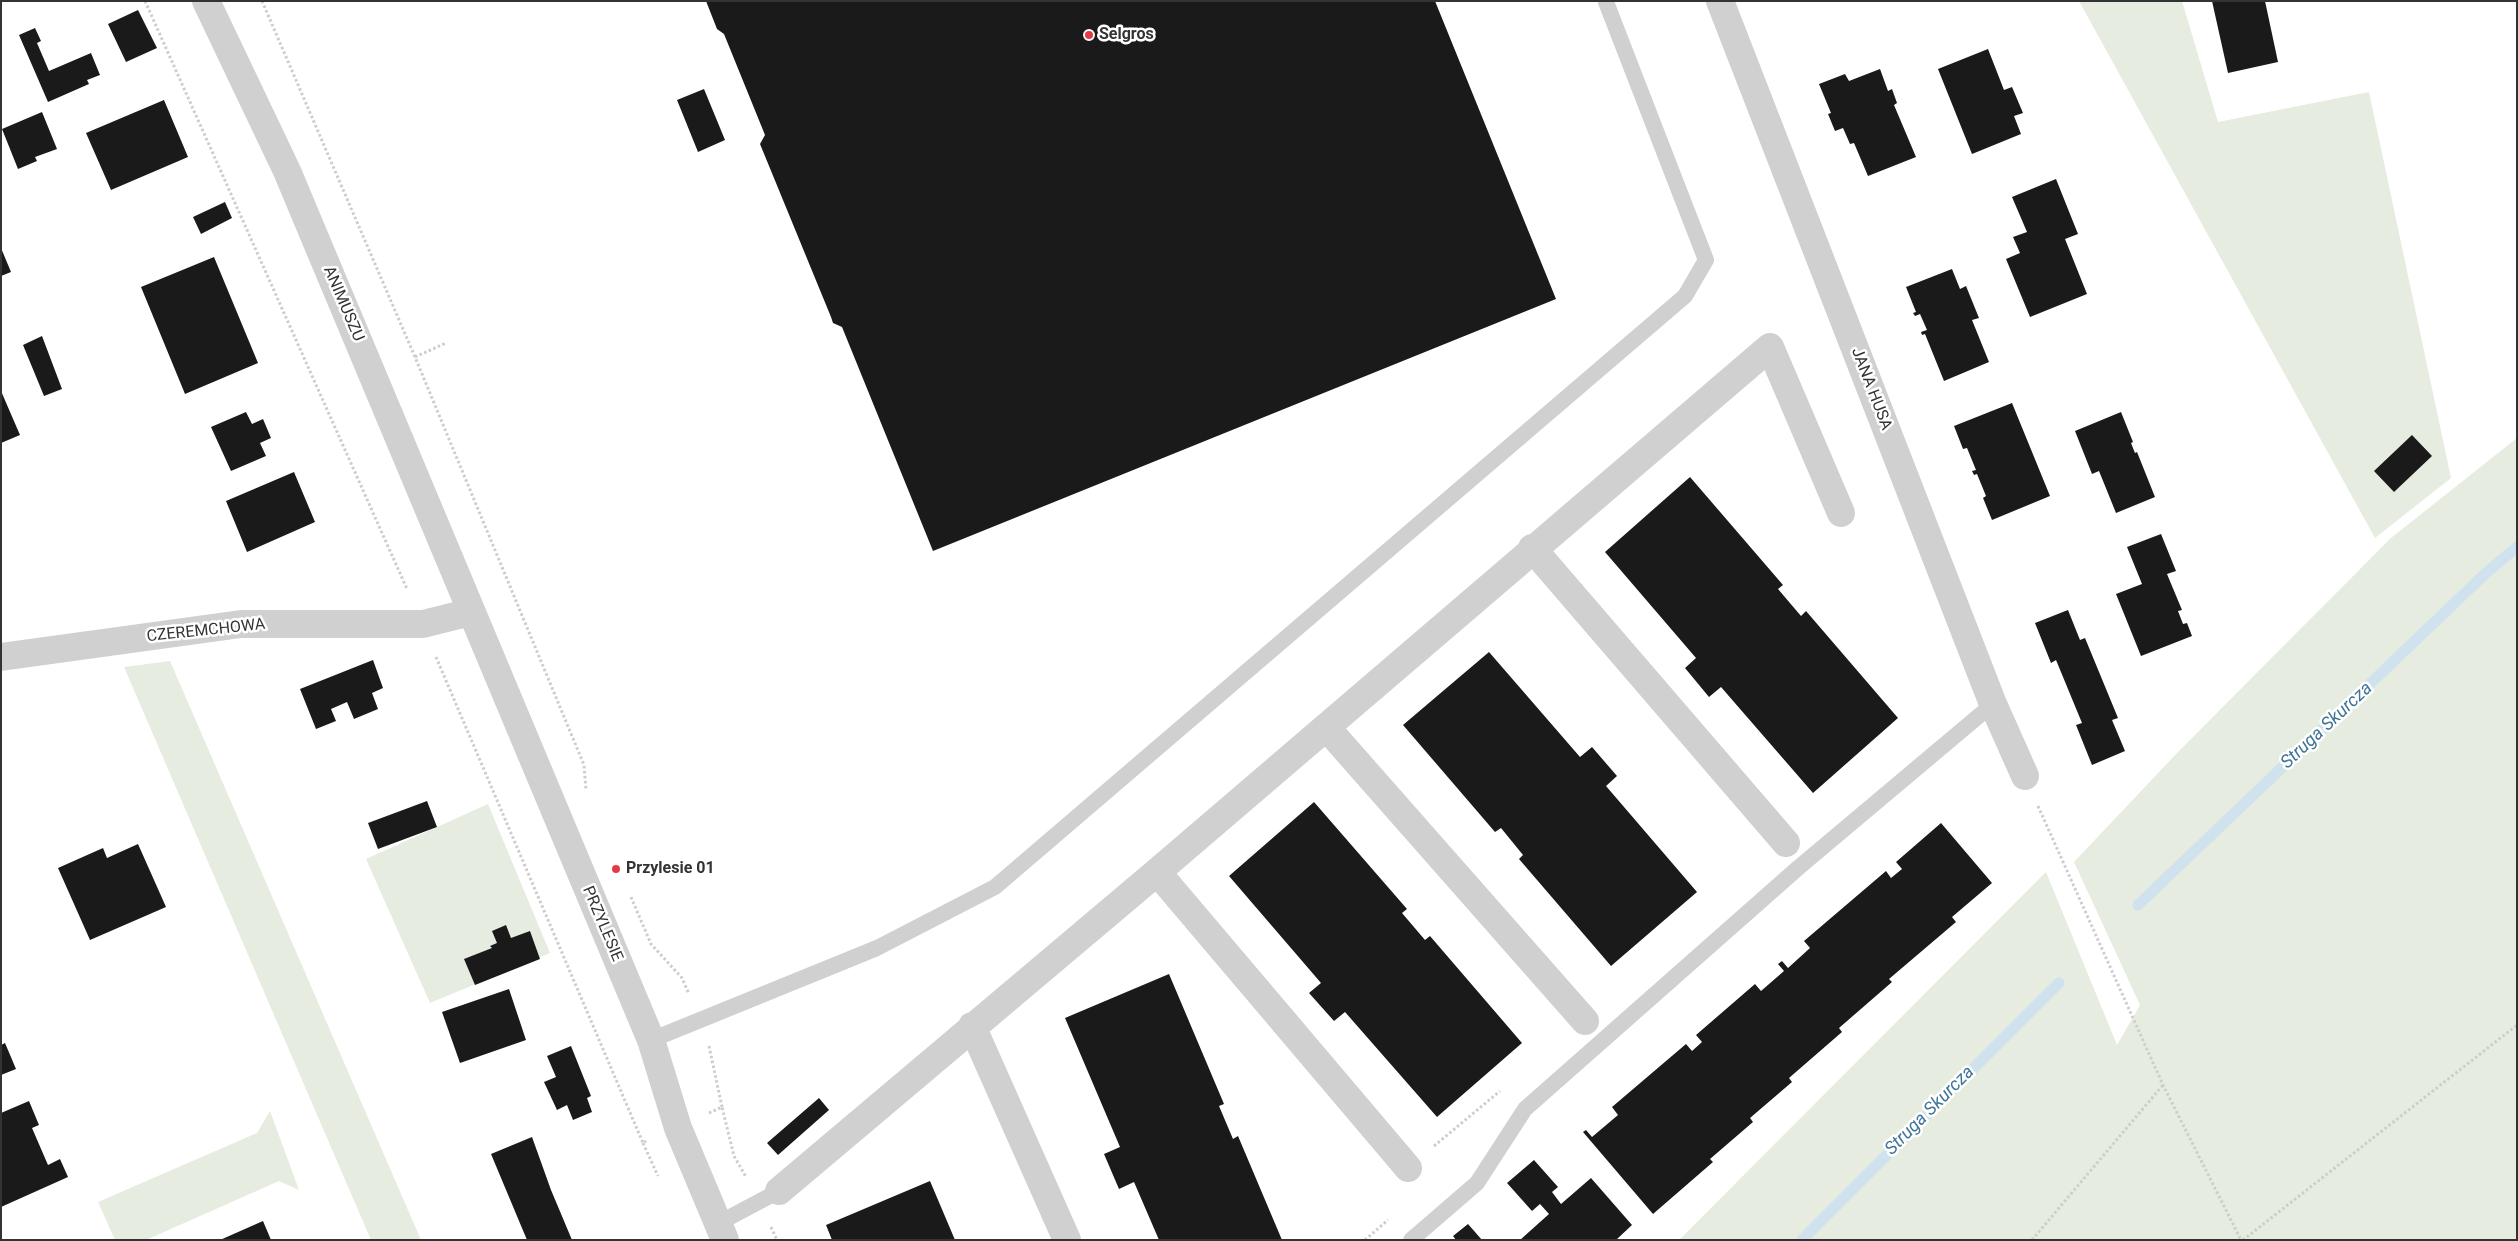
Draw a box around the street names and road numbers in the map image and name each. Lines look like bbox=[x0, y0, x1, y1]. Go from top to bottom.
street label: ANIMUSZU bbox=[319, 263, 367, 345]
street label: JANA HUSA bbox=[1846, 345, 1896, 433]
street label: CZEREMCHOWA bbox=[146, 615, 266, 647]
street label: PRZYLESIE bbox=[578, 884, 626, 964]

